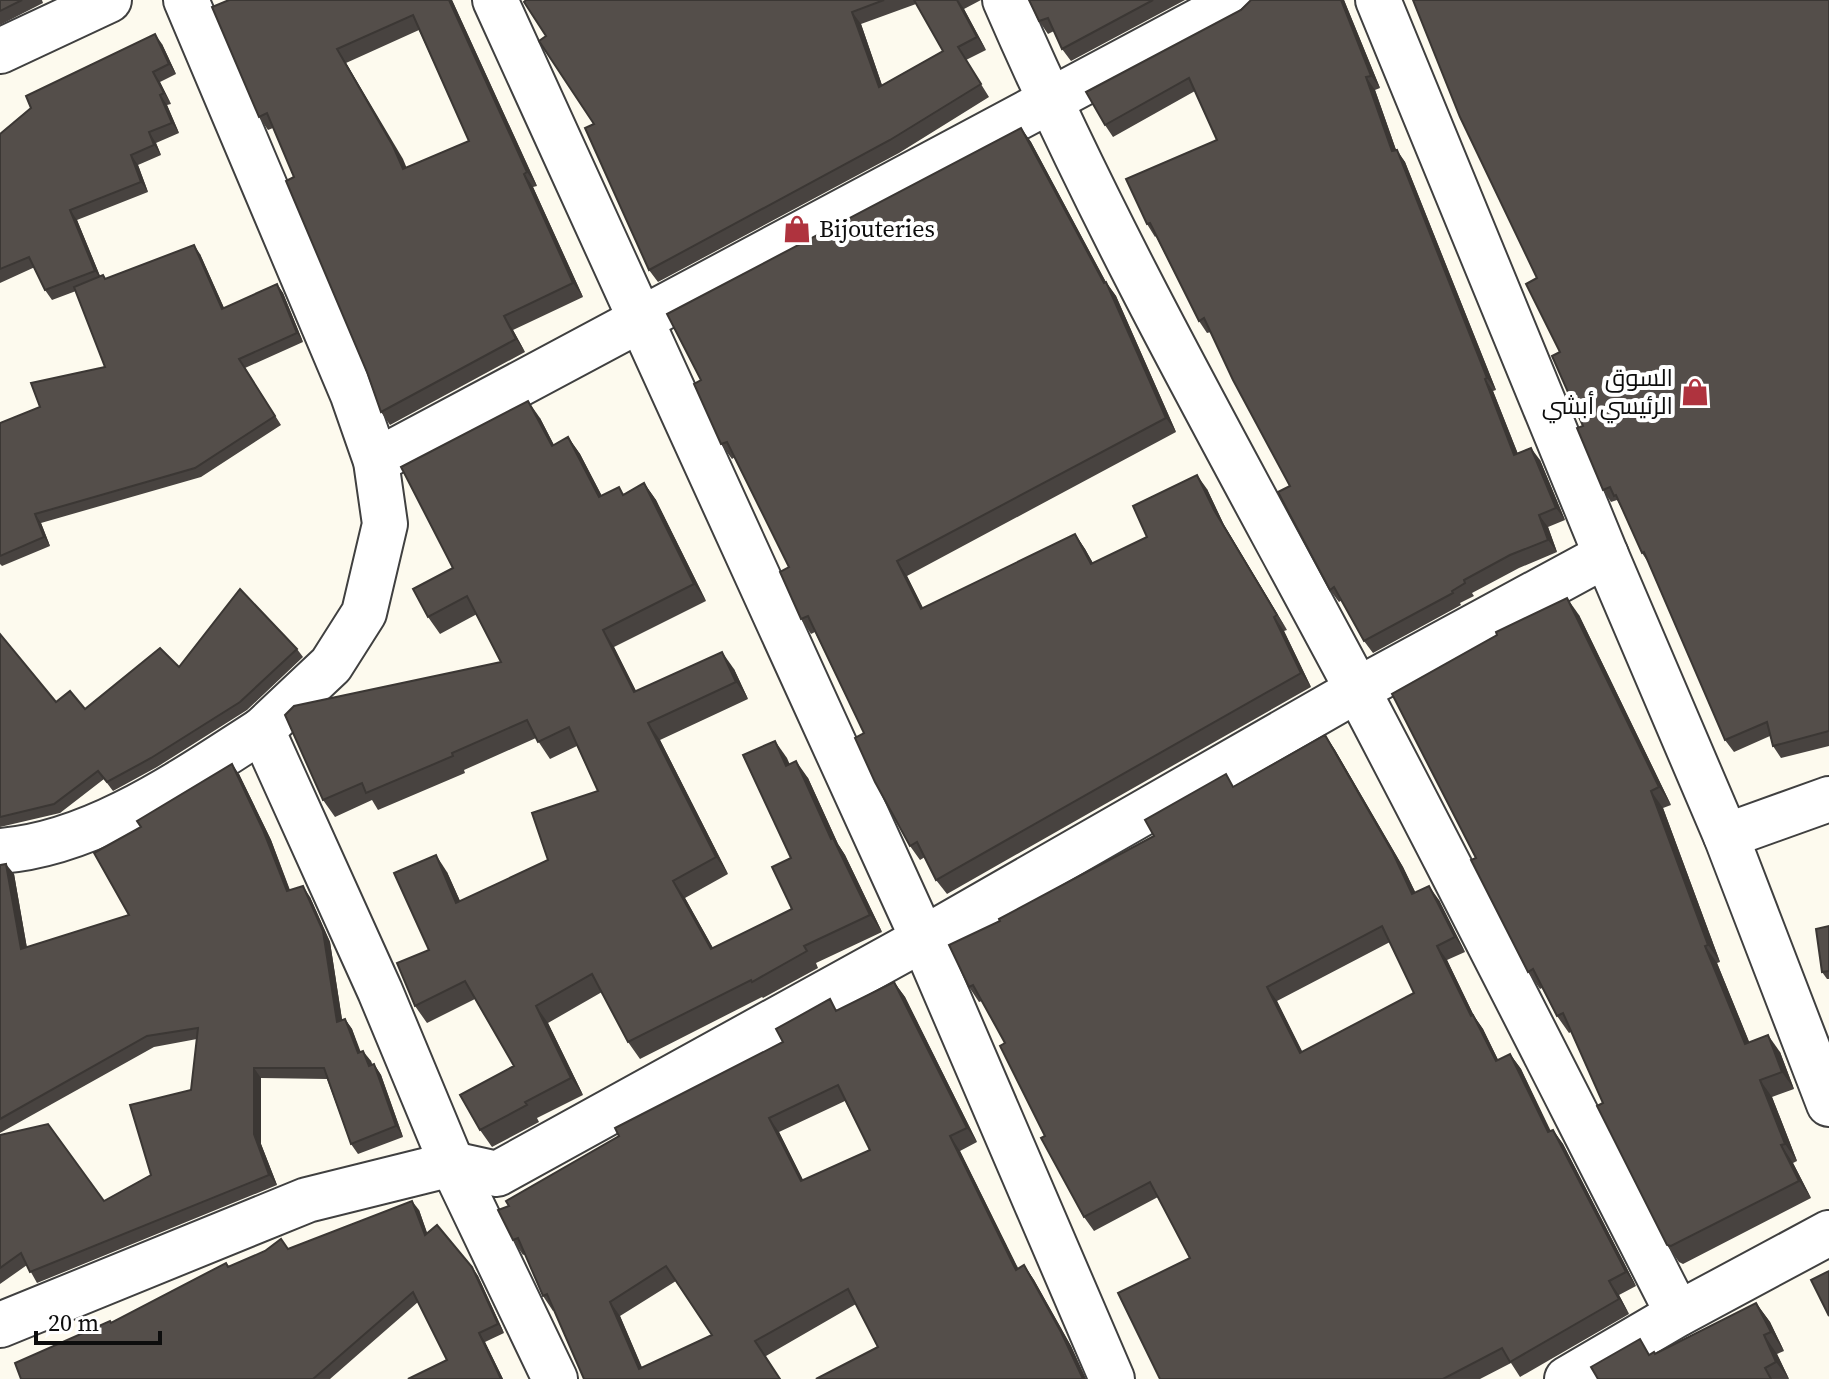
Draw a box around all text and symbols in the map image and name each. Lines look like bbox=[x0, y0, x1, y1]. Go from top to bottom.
place label: Bijouteries bbox=[819, 212, 935, 245]
shop icon: Bijouteries bbox=[782, 214, 812, 244]
place label: السوق الرئيسي أبشي bbox=[1542, 361, 1673, 424]
shop icon: السوق الرئيسي أبشي bbox=[1680, 377, 1710, 407]
scale bar bbox=[36, 1295, 160, 1345]
text: 20 m bbox=[48, 1306, 99, 1339]

